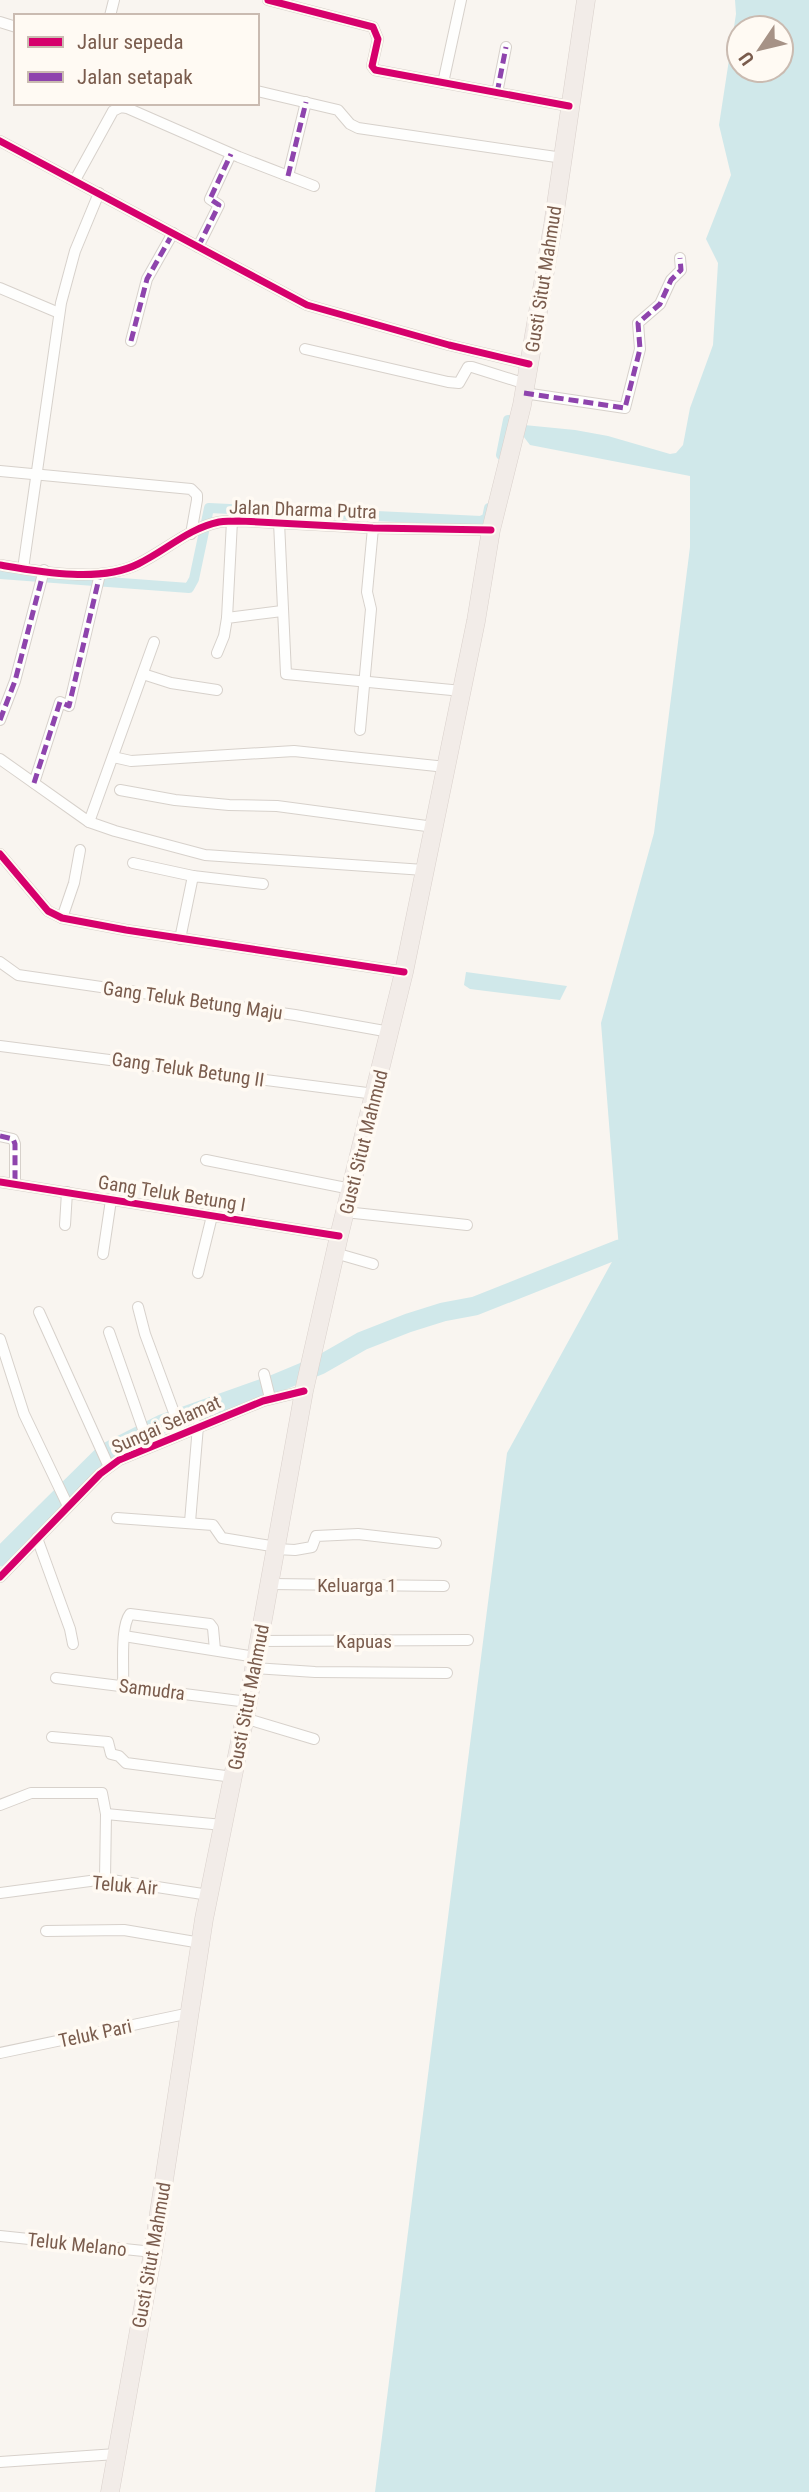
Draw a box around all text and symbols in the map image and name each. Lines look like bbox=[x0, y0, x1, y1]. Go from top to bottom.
legend bbox=[14, 14, 259, 105]
north arrow bbox=[725, 14, 795, 84]
text: Jalur sepeda bbox=[77, 30, 184, 54]
text: U bbox=[734, 47, 759, 70]
text: Jalan setapak bbox=[77, 65, 193, 89]
street label: Gusti Situt Mahmud bbox=[521, 204, 566, 354]
street label: Jalan Dharma Putra bbox=[229, 495, 377, 524]
street label: Gang Teluk Betung Maju bbox=[102, 977, 284, 1024]
street label: Gang Teluk Betung II bbox=[110, 1047, 266, 1092]
street label: Gusti Situt Mahmud bbox=[334, 1068, 393, 1217]
street label: Gang Teluk Betung I bbox=[97, 1170, 247, 1217]
street label: Sungai Selamat bbox=[108, 1390, 224, 1459]
street label: Keluarga 1 bbox=[317, 1574, 397, 1597]
street label: Gusti Situt Mahmud bbox=[223, 1622, 274, 1772]
street label: Kapuas bbox=[336, 1630, 392, 1653]
street label: Samudra bbox=[118, 1674, 186, 1705]
street label: Teluk Air bbox=[91, 1871, 159, 1900]
street label: Teluk Pari bbox=[57, 2015, 134, 2052]
street label: Gusti Situt Mahmud bbox=[127, 2180, 176, 2330]
street label: Teluk Melano bbox=[26, 2228, 128, 2261]

